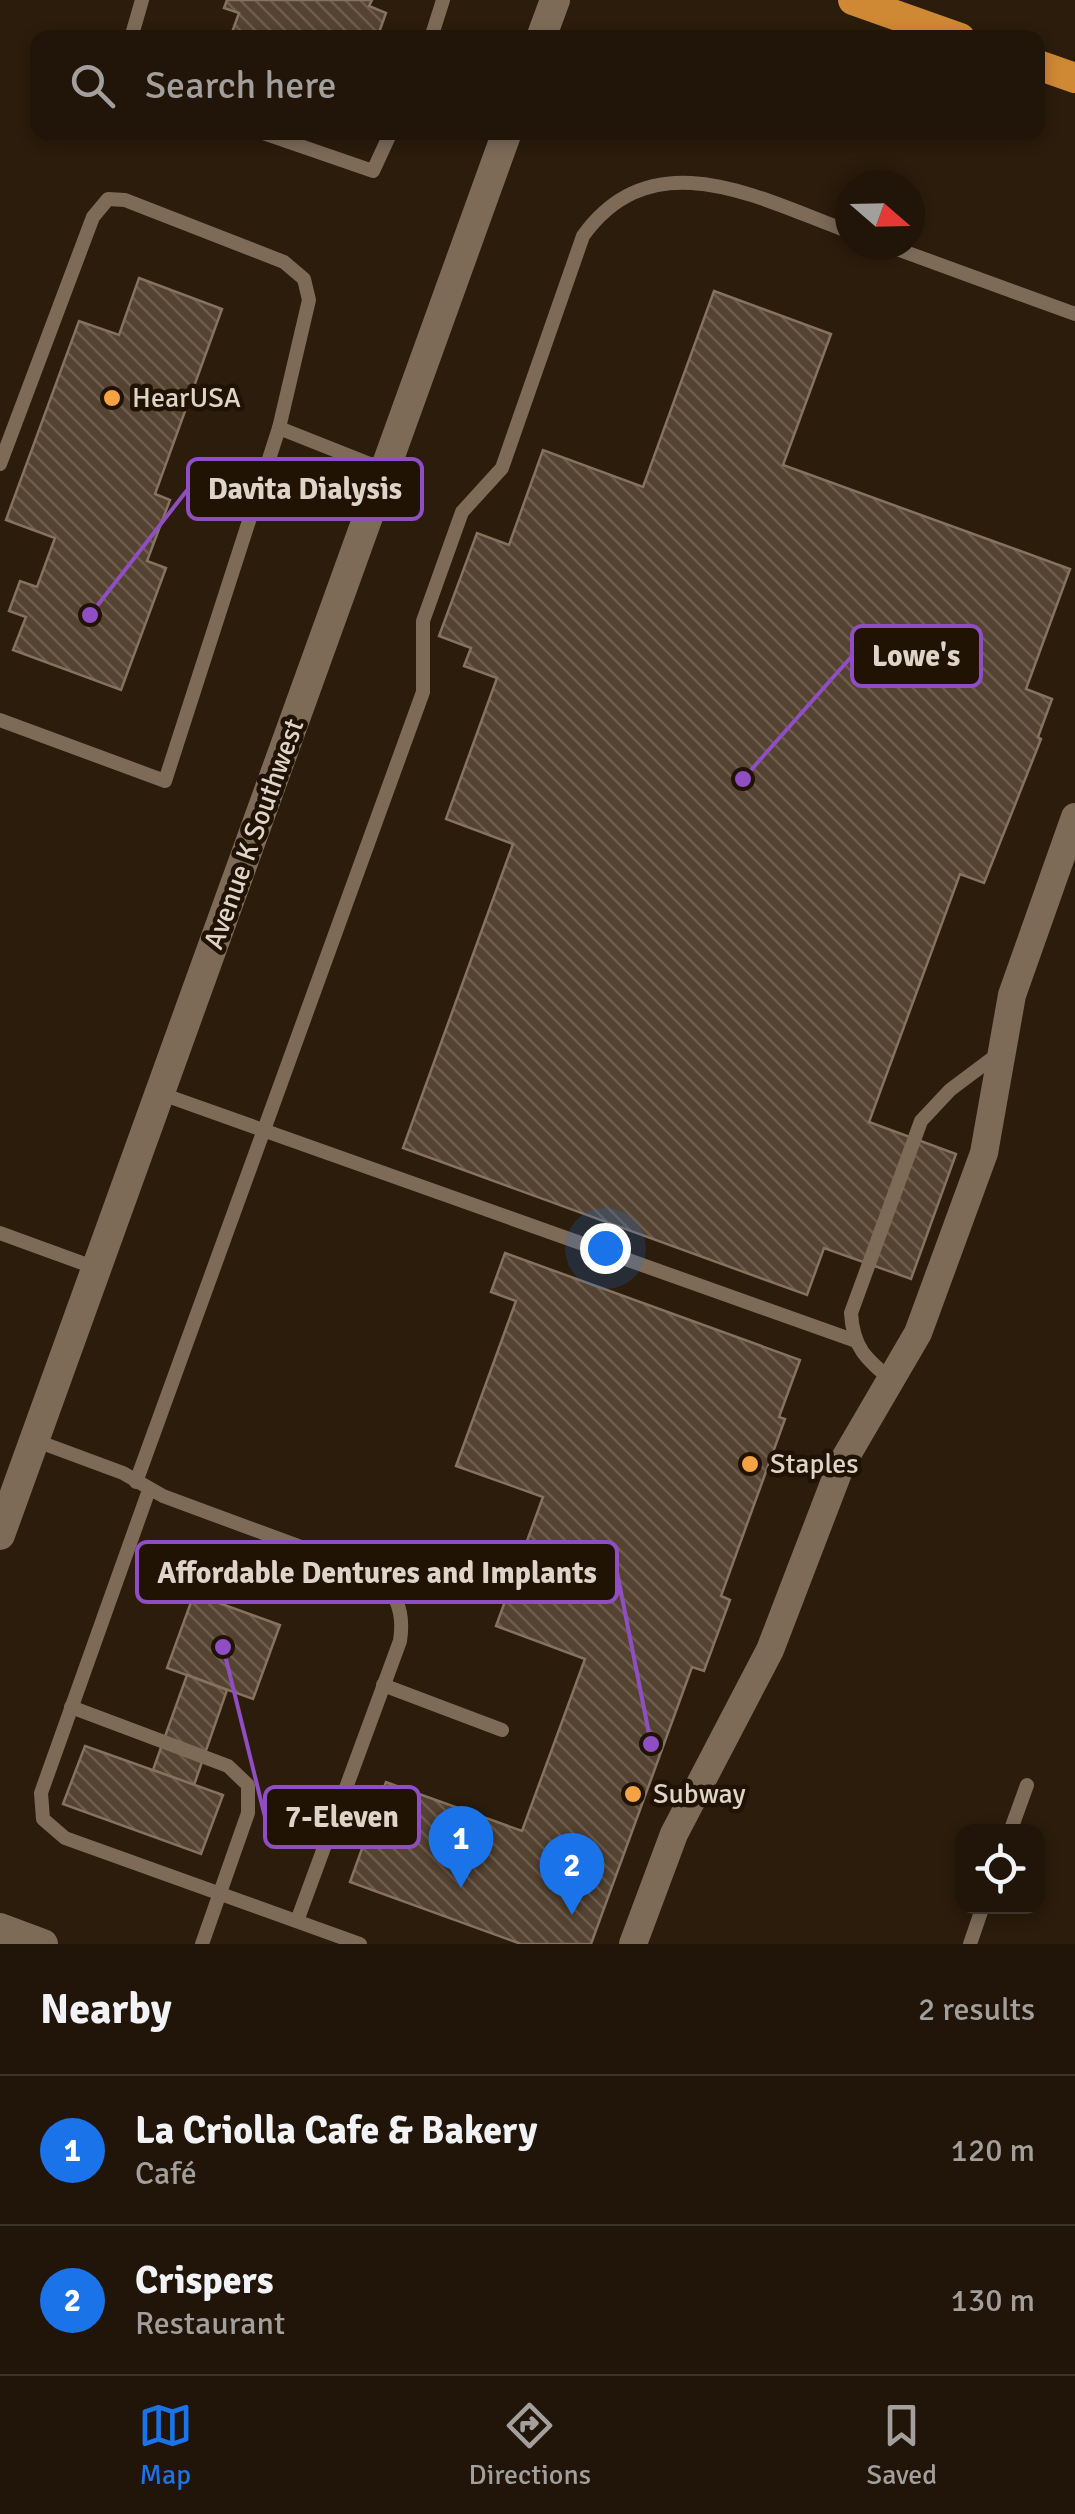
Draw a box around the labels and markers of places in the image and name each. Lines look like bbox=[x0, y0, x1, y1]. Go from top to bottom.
place label: HearUSA bbox=[132, 381, 241, 415]
marker: HearUSA bbox=[101, 387, 123, 409]
callout: Davita Dialysis bbox=[188, 459, 422, 519]
callout: Lowe's bbox=[852, 626, 981, 686]
place label: Staples bbox=[770, 1447, 859, 1481]
marker: Staples bbox=[739, 1453, 761, 1475]
callout: Affordable Dentures and Implants bbox=[137, 1542, 617, 1602]
place label: Subway bbox=[653, 1777, 746, 1811]
marker: Subway bbox=[622, 1783, 644, 1805]
callout: 7-Eleven bbox=[265, 1787, 419, 1847]
pin: 1 bbox=[428, 1806, 494, 1888]
pin: 2 bbox=[540, 1832, 604, 1915]

